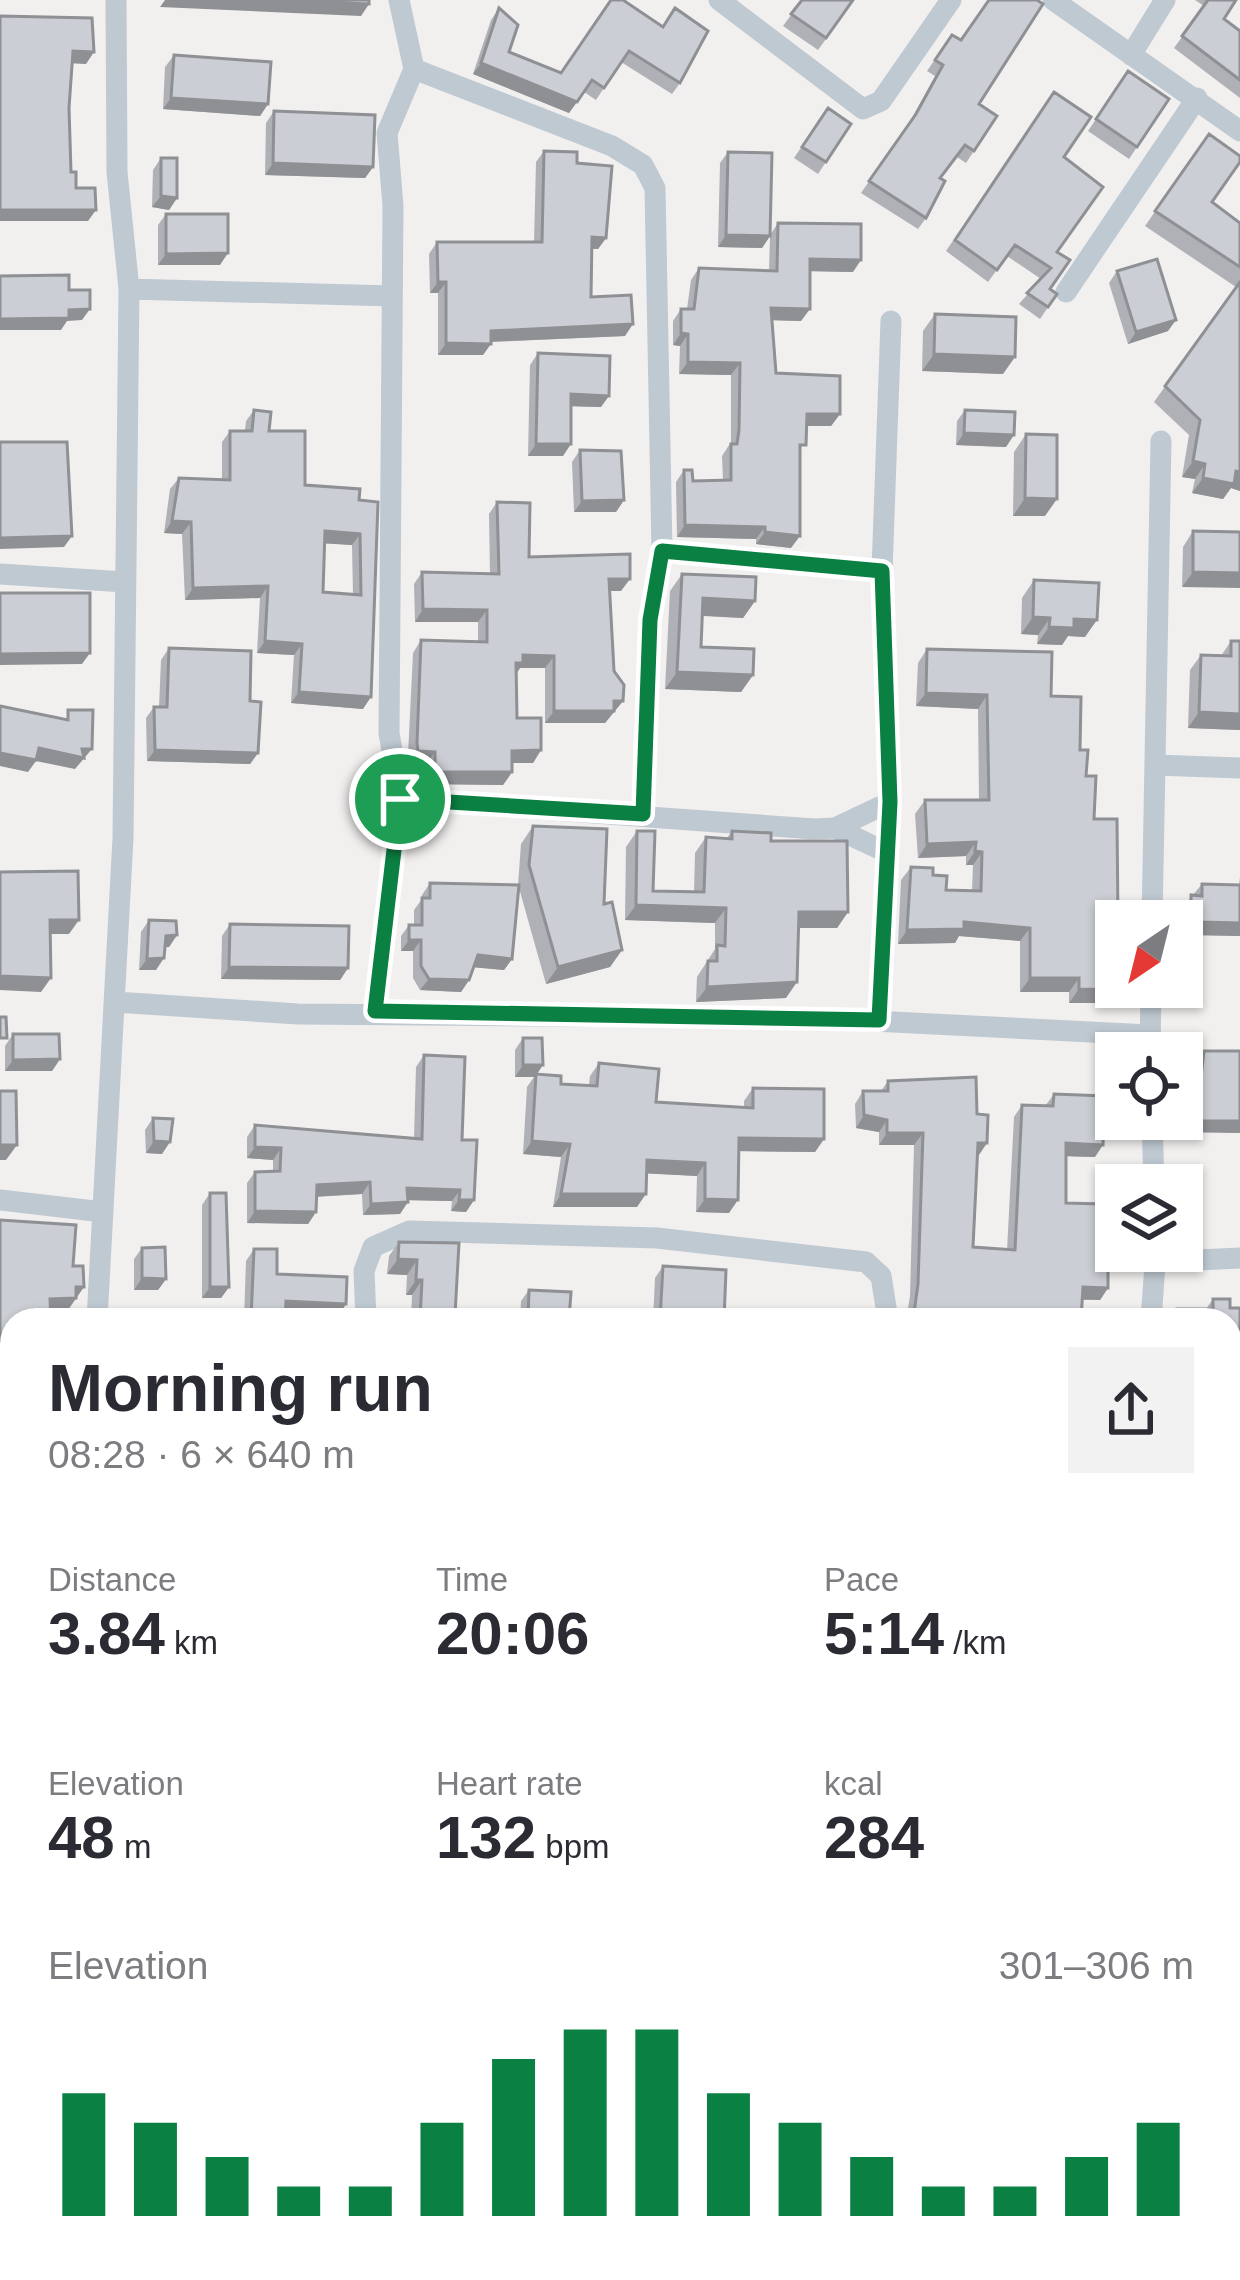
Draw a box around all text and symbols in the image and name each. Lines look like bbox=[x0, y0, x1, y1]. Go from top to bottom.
pin bbox=[349, 748, 451, 850]
icon: arrive bbox=[367, 766, 433, 832]
north arrow bbox=[1095, 900, 1203, 1008]
map controls bbox=[1095, 900, 1203, 1272]
button: locate bbox=[1095, 1032, 1203, 1140]
button: layers bbox=[1095, 1164, 1203, 1272]
button: share bbox=[1068, 1347, 1194, 1473]
text: Morning run bbox=[48, 1351, 433, 1425]
text: 08:28 · 6 × 640 m bbox=[48, 1433, 355, 1476]
text: Distance bbox=[48, 1561, 176, 1598]
text: Time bbox=[436, 1561, 508, 1598]
text: Pace bbox=[824, 1561, 899, 1598]
text: 3.84 bbox=[48, 1600, 165, 1667]
text: 20:06 bbox=[436, 1600, 589, 1667]
text: 5:14 bbox=[824, 1600, 944, 1667]
text: km bbox=[165, 1624, 218, 1661]
text: /km bbox=[944, 1624, 1006, 1661]
text: Elevation bbox=[48, 1765, 184, 1802]
text: Heart rate bbox=[436, 1765, 583, 1802]
text: kcal bbox=[824, 1765, 883, 1802]
text: 48 bbox=[48, 1804, 115, 1871]
text: 132 bbox=[436, 1804, 536, 1871]
text: 284 bbox=[824, 1804, 924, 1871]
text: m bbox=[115, 1828, 151, 1865]
text: bpm bbox=[536, 1828, 609, 1865]
text: Elevation bbox=[48, 1944, 208, 1987]
text: 301–306 m bbox=[999, 1944, 1194, 1987]

